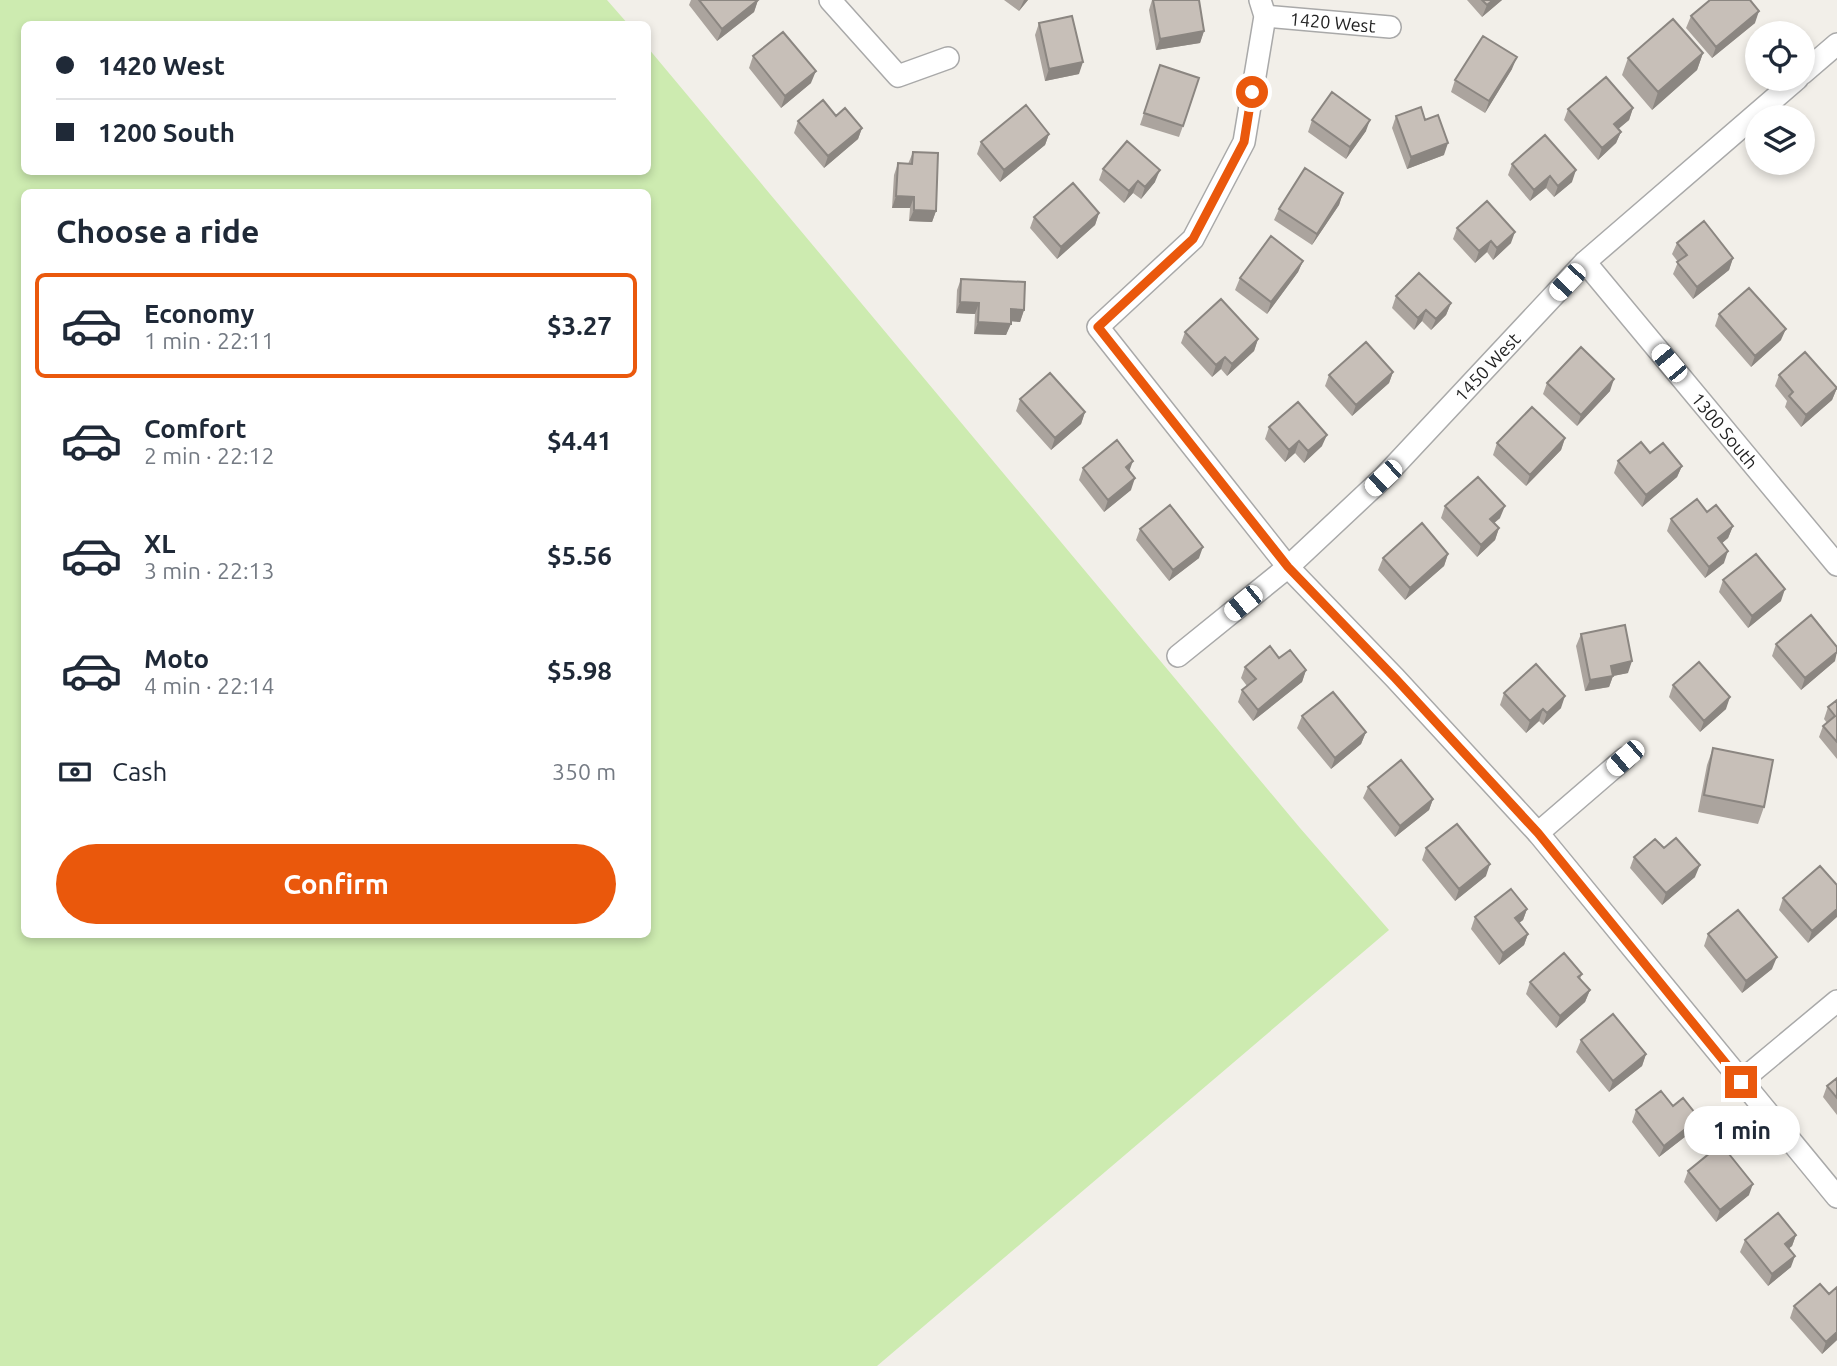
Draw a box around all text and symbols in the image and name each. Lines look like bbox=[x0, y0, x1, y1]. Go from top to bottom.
street label: 1420 West bbox=[1289, 8, 1376, 36]
map controls bbox=[1745, 21, 1815, 175]
button: locate bbox=[1745, 21, 1815, 91]
text: 1420 West bbox=[98, 51, 225, 80]
route start bbox=[1236, 76, 1268, 108]
button: layers bbox=[1745, 105, 1815, 175]
text: 1200 South bbox=[98, 118, 235, 147]
text: Choose a ride bbox=[56, 213, 259, 249]
car bbox=[1545, 259, 1590, 305]
icon: car bbox=[60, 294, 123, 357]
text: Economy bbox=[144, 299, 254, 328]
text: $3.27 bbox=[547, 311, 612, 340]
text: 1 min · 22:11 bbox=[144, 328, 275, 353]
street label: 1450 West bbox=[1450, 329, 1524, 405]
car bbox=[1648, 340, 1691, 386]
street label: 1300 South bbox=[1688, 388, 1762, 472]
icon: car bbox=[60, 409, 123, 472]
text: Comfort bbox=[144, 414, 247, 443]
text: $4.41 bbox=[547, 426, 612, 455]
text: 2 min · 22:12 bbox=[144, 443, 275, 468]
car bbox=[1361, 456, 1406, 500]
icon: car bbox=[60, 524, 123, 587]
text: XL bbox=[144, 529, 175, 558]
text: $5.56 bbox=[547, 541, 612, 570]
text: 3 min · 22:13 bbox=[144, 558, 275, 583]
car bbox=[1221, 582, 1266, 624]
icon: car bbox=[60, 639, 123, 702]
text: Moto bbox=[144, 644, 209, 673]
text: $5.98 bbox=[547, 656, 612, 685]
text: 4 min · 22:14 bbox=[144, 673, 275, 698]
car bbox=[1603, 736, 1648, 780]
icon: cash bbox=[56, 753, 94, 791]
text: Cash bbox=[112, 757, 167, 786]
text: 350 m bbox=[552, 759, 616, 784]
button: Confirm bbox=[56, 844, 616, 924]
route end bbox=[1725, 1066, 1757, 1098]
callout: 1 min bbox=[1683, 1106, 1799, 1156]
text: 1 min bbox=[1713, 1118, 1771, 1143]

